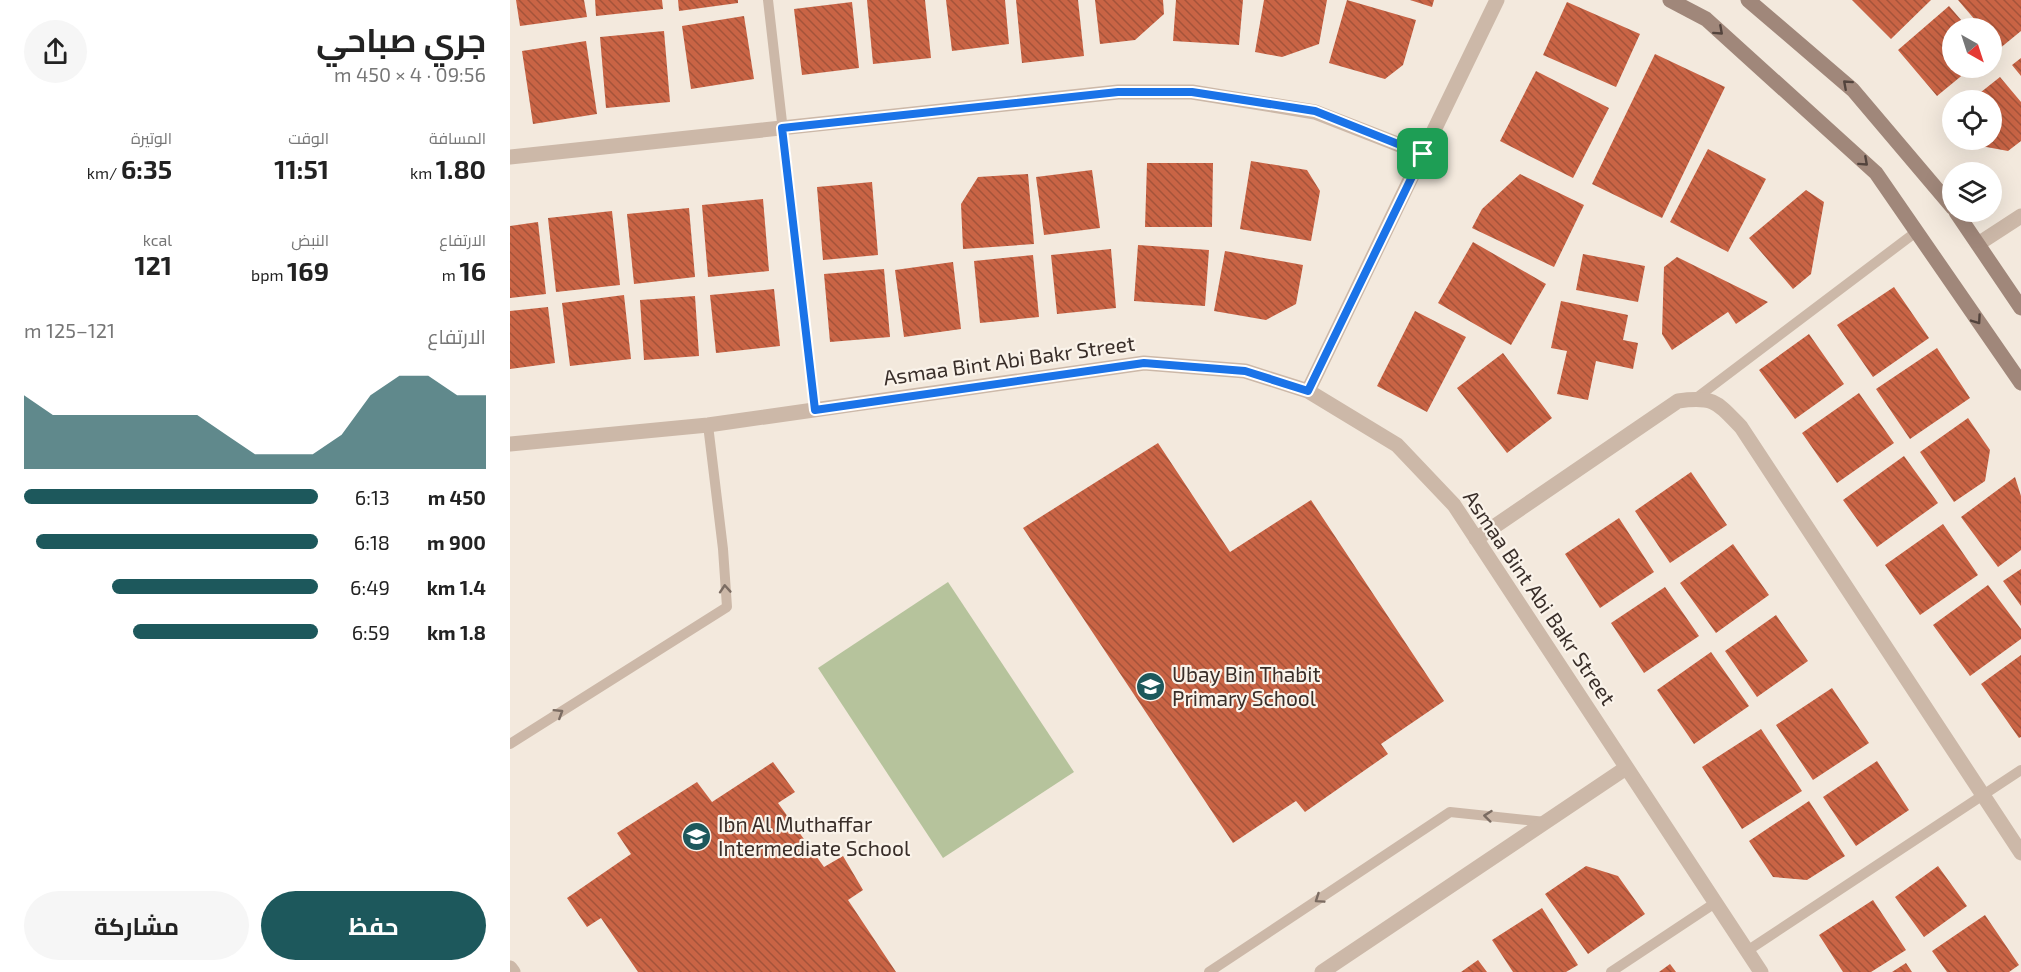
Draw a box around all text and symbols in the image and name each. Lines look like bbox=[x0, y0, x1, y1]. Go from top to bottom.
north arrow bbox=[1942, 18, 2002, 78]
map controls bbox=[1942, 18, 2002, 222]
text: جري صباحي bbox=[316, 19, 486, 59]
button: share bbox=[24, 20, 87, 83]
one-way arrow bbox=[1712, 24, 1723, 35]
text: 09:56 · 4 × 450 m bbox=[334, 62, 486, 86]
one-way arrow bbox=[1843, 80, 1853, 91]
button: locate bbox=[1942, 90, 2002, 150]
text: الوتيرة bbox=[131, 128, 172, 147]
text: الوقت bbox=[288, 128, 329, 147]
text: المسافة bbox=[429, 128, 486, 147]
pin bbox=[1397, 128, 1448, 179]
icon: arrive bbox=[1406, 137, 1439, 170]
text: 6:35 bbox=[121, 153, 172, 184]
text: 11:51 bbox=[274, 153, 329, 184]
text: 1.80 bbox=[436, 153, 486, 184]
one-way arrow bbox=[1857, 155, 1868, 166]
button: layers bbox=[1942, 162, 2002, 222]
text: /km bbox=[87, 163, 121, 182]
text: km bbox=[410, 163, 436, 182]
text: kcal bbox=[143, 230, 172, 249]
text: النبض bbox=[291, 230, 329, 249]
text: الارتفاع bbox=[439, 230, 486, 249]
text: 121 bbox=[134, 249, 172, 280]
text: 169 bbox=[287, 255, 329, 286]
text: 16 bbox=[459, 255, 486, 286]
text: bpm bbox=[251, 265, 287, 284]
text: m bbox=[442, 265, 459, 284]
one-way arrow bbox=[1970, 314, 1981, 325]
text: 121–125 m bbox=[24, 318, 115, 342]
text: الارتفاع bbox=[427, 324, 486, 348]
street label: Asmaa Bint Abi Bakr Street bbox=[881, 329, 1136, 390]
text: 6:13 bbox=[355, 485, 390, 509]
text: 450 m bbox=[428, 485, 486, 509]
street label: Asmaa Bint Abi Bakr Street bbox=[1459, 485, 1622, 709]
text: 6:18 bbox=[354, 530, 390, 554]
text: 900 m bbox=[427, 530, 486, 554]
text: 6:49 bbox=[350, 575, 390, 599]
text: 1.4 km bbox=[427, 575, 486, 599]
one-way arrow bbox=[719, 585, 732, 594]
text: 6:59 bbox=[352, 620, 390, 644]
text: 1.8 km bbox=[427, 620, 486, 644]
place label: Ubay Bin Thabit Primary School bbox=[1172, 661, 1321, 710]
school or university icon: Ubay Bin Thabit Primary School bbox=[1135, 671, 1167, 703]
one-way arrow bbox=[553, 710, 564, 721]
one-way arrow bbox=[1483, 810, 1492, 823]
place label: Ibn Al Muthaffar Intermediate School bbox=[718, 811, 911, 860]
school or university icon: Ibn Al Muthaffar Intermediate School bbox=[681, 821, 713, 853]
button: مشاركة bbox=[24, 891, 249, 960]
button: حفظ bbox=[261, 891, 486, 960]
one-way arrow bbox=[1315, 892, 1326, 903]

